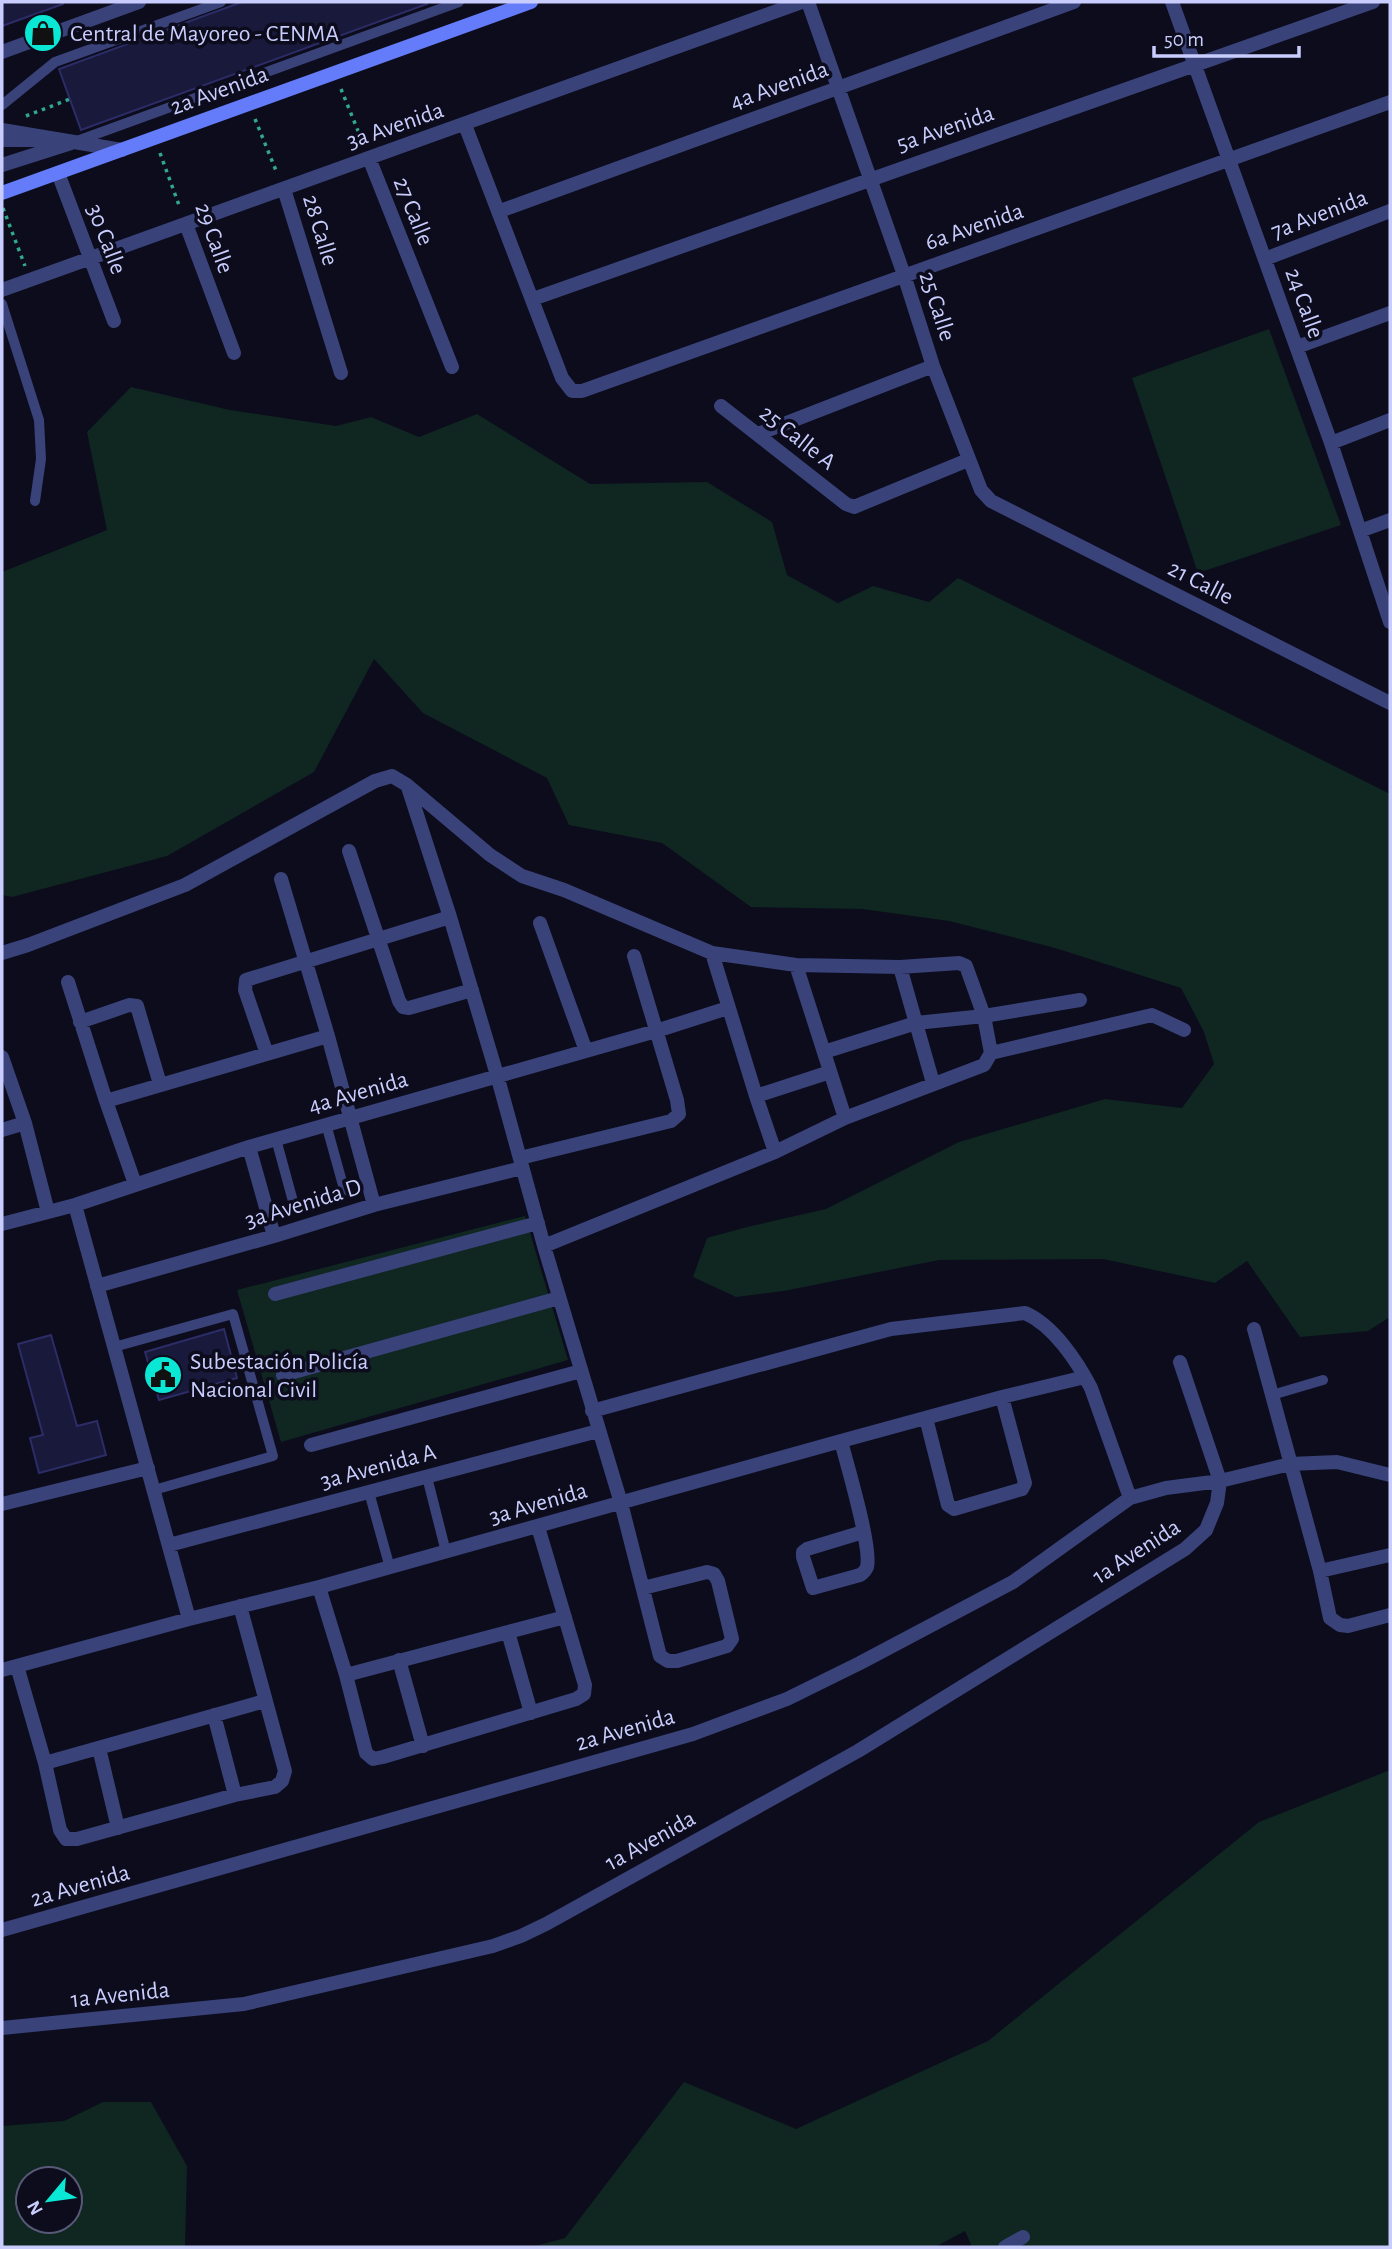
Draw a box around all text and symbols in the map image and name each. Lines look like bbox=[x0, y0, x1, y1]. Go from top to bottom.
shop icon: Central de Mayoreo - CENMA bbox=[22, 12, 64, 54]
scale bar bbox=[1154, 14, 1299, 58]
place label: Central de Mayoreo - CENMA bbox=[70, 22, 339, 46]
text: 50 m bbox=[1164, 29, 1204, 50]
street label: 4a Avenida bbox=[727, 57, 832, 115]
street label: 2a Avenida bbox=[167, 62, 271, 120]
street label: 3a Avenida bbox=[344, 98, 447, 154]
street label: 5a Avenida bbox=[894, 101, 997, 157]
street label: 27 Calle bbox=[389, 174, 438, 249]
street label: 7a Avenida bbox=[1268, 186, 1371, 244]
street label: 28 Calle bbox=[298, 192, 342, 269]
street label: 6a Avenida bbox=[922, 199, 1027, 255]
street label: 29 Calle bbox=[190, 200, 238, 277]
street label: 30 Calle bbox=[82, 201, 130, 278]
street label: 24 Calle bbox=[1280, 265, 1328, 342]
street label: 25 Calle bbox=[915, 269, 959, 344]
street label: 25 Calle A bbox=[755, 401, 840, 475]
street label: 21 Calle bbox=[1164, 556, 1237, 609]
street label: 4a Avenida bbox=[306, 1067, 411, 1119]
street label: 3a Avenida D bbox=[242, 1175, 364, 1233]
place label: Subestación Policía Nacional Civil bbox=[190, 1350, 369, 1402]
public building icon: Subestación Policía Nacional Civil bbox=[142, 1354, 184, 1396]
street label: 3a Avenida A bbox=[318, 1440, 439, 1494]
street label: 3a Avenida bbox=[486, 1479, 590, 1529]
street label: 1a Avenida bbox=[1088, 1515, 1185, 1589]
street label: 2a Avenida bbox=[573, 1704, 678, 1756]
street label: 1a Avenida bbox=[601, 1806, 700, 1875]
street label: 2a Avenida bbox=[28, 1860, 133, 1912]
street label: 1a Avenida bbox=[69, 1978, 171, 2012]
north arrow bbox=[14, 2165, 84, 2235]
text: N bbox=[24, 2197, 47, 2218]

